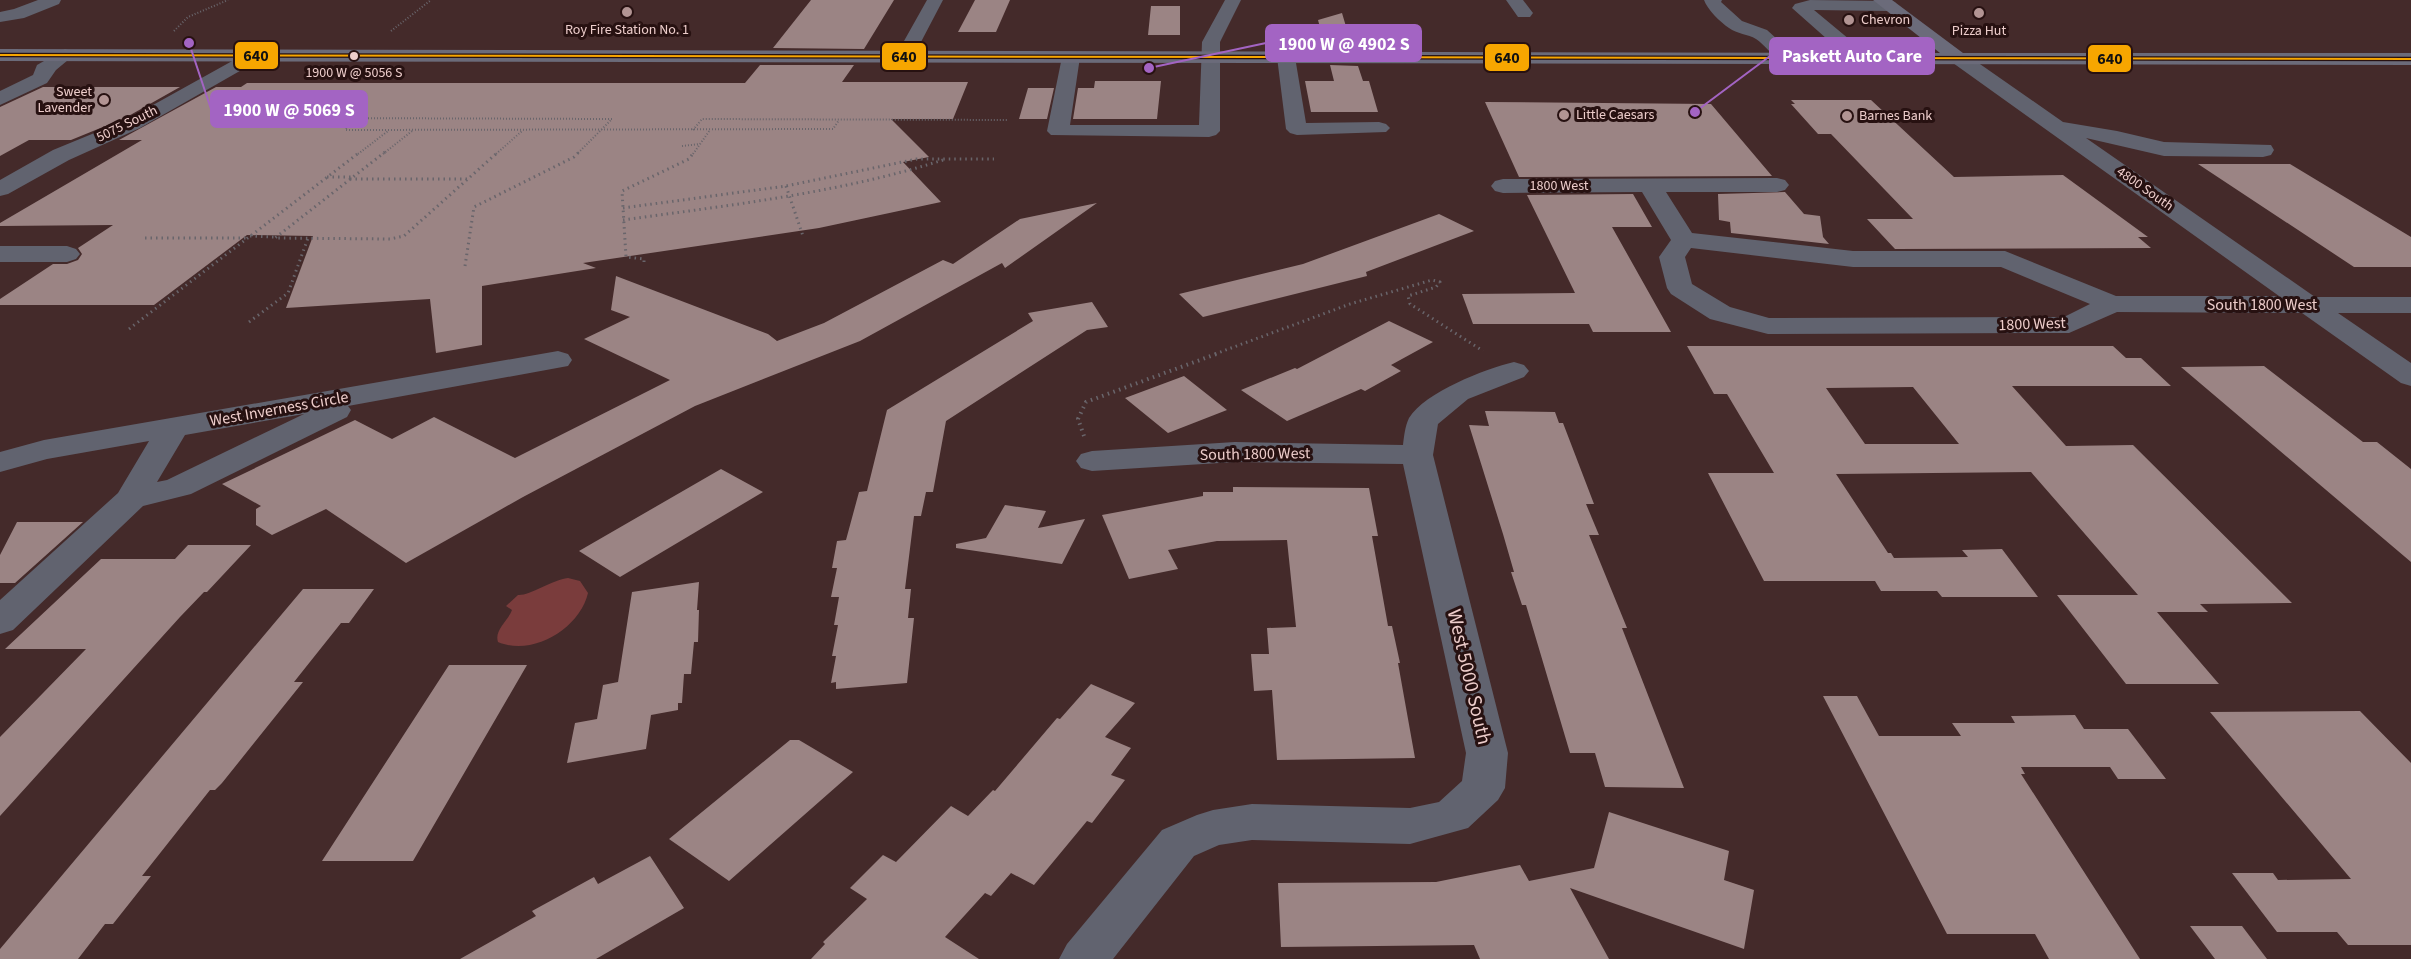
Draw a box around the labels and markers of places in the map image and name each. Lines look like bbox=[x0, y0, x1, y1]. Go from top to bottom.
marker: Roy Fire Station No. 1 bbox=[620, 5, 634, 19]
marker: Pizza Hut bbox=[1972, 6, 1986, 20]
place label: Chevron bbox=[1861, 10, 1910, 30]
marker: Chevron bbox=[1842, 13, 1856, 27]
place label: Roy Fire Station No. 1 bbox=[565, 20, 689, 40]
place label: Pizza Hut bbox=[1952, 21, 2006, 41]
callout: 1900 W @ 4902 S bbox=[1266, 25, 1421, 61]
callout: Paskett Auto Care bbox=[1770, 38, 1934, 74]
marker: 1900 W @ 5056 S bbox=[348, 50, 360, 62]
place label: 1900 W @ 5056 S bbox=[305, 63, 403, 83]
place label: Sweet Lavender bbox=[37, 82, 92, 118]
callout: 1900 W @ 5069 S bbox=[211, 91, 367, 127]
marker: Sweet Lavender bbox=[97, 93, 111, 107]
place label: Little Caesars bbox=[1576, 105, 1654, 125]
place label: Barnes Bank bbox=[1859, 106, 1932, 126]
marker: Little Caesars bbox=[1557, 108, 1571, 122]
marker: Barnes Bank bbox=[1840, 109, 1854, 123]

